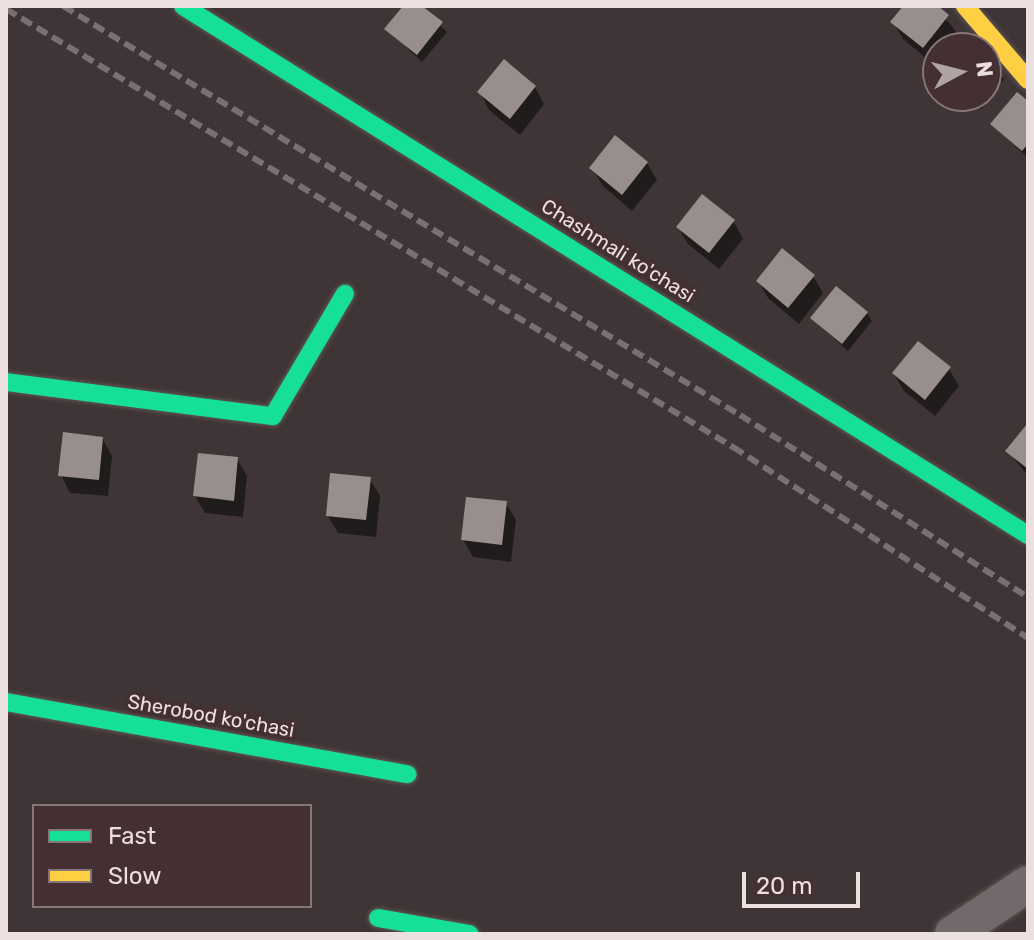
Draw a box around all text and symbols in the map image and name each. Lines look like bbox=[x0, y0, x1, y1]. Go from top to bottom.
north arrow bbox=[922, 32, 1002, 112]
text: N bbox=[970, 60, 999, 79]
street label: Chashmali ko'chasi bbox=[537, 194, 699, 308]
street label: Sherobod ko'chasi bbox=[126, 690, 296, 742]
legend bbox=[32, 804, 312, 908]
text: Fast bbox=[108, 822, 156, 850]
scale bar bbox=[746, 856, 864, 906]
text: Slow bbox=[108, 862, 161, 890]
text: 20 m bbox=[756, 872, 813, 900]

